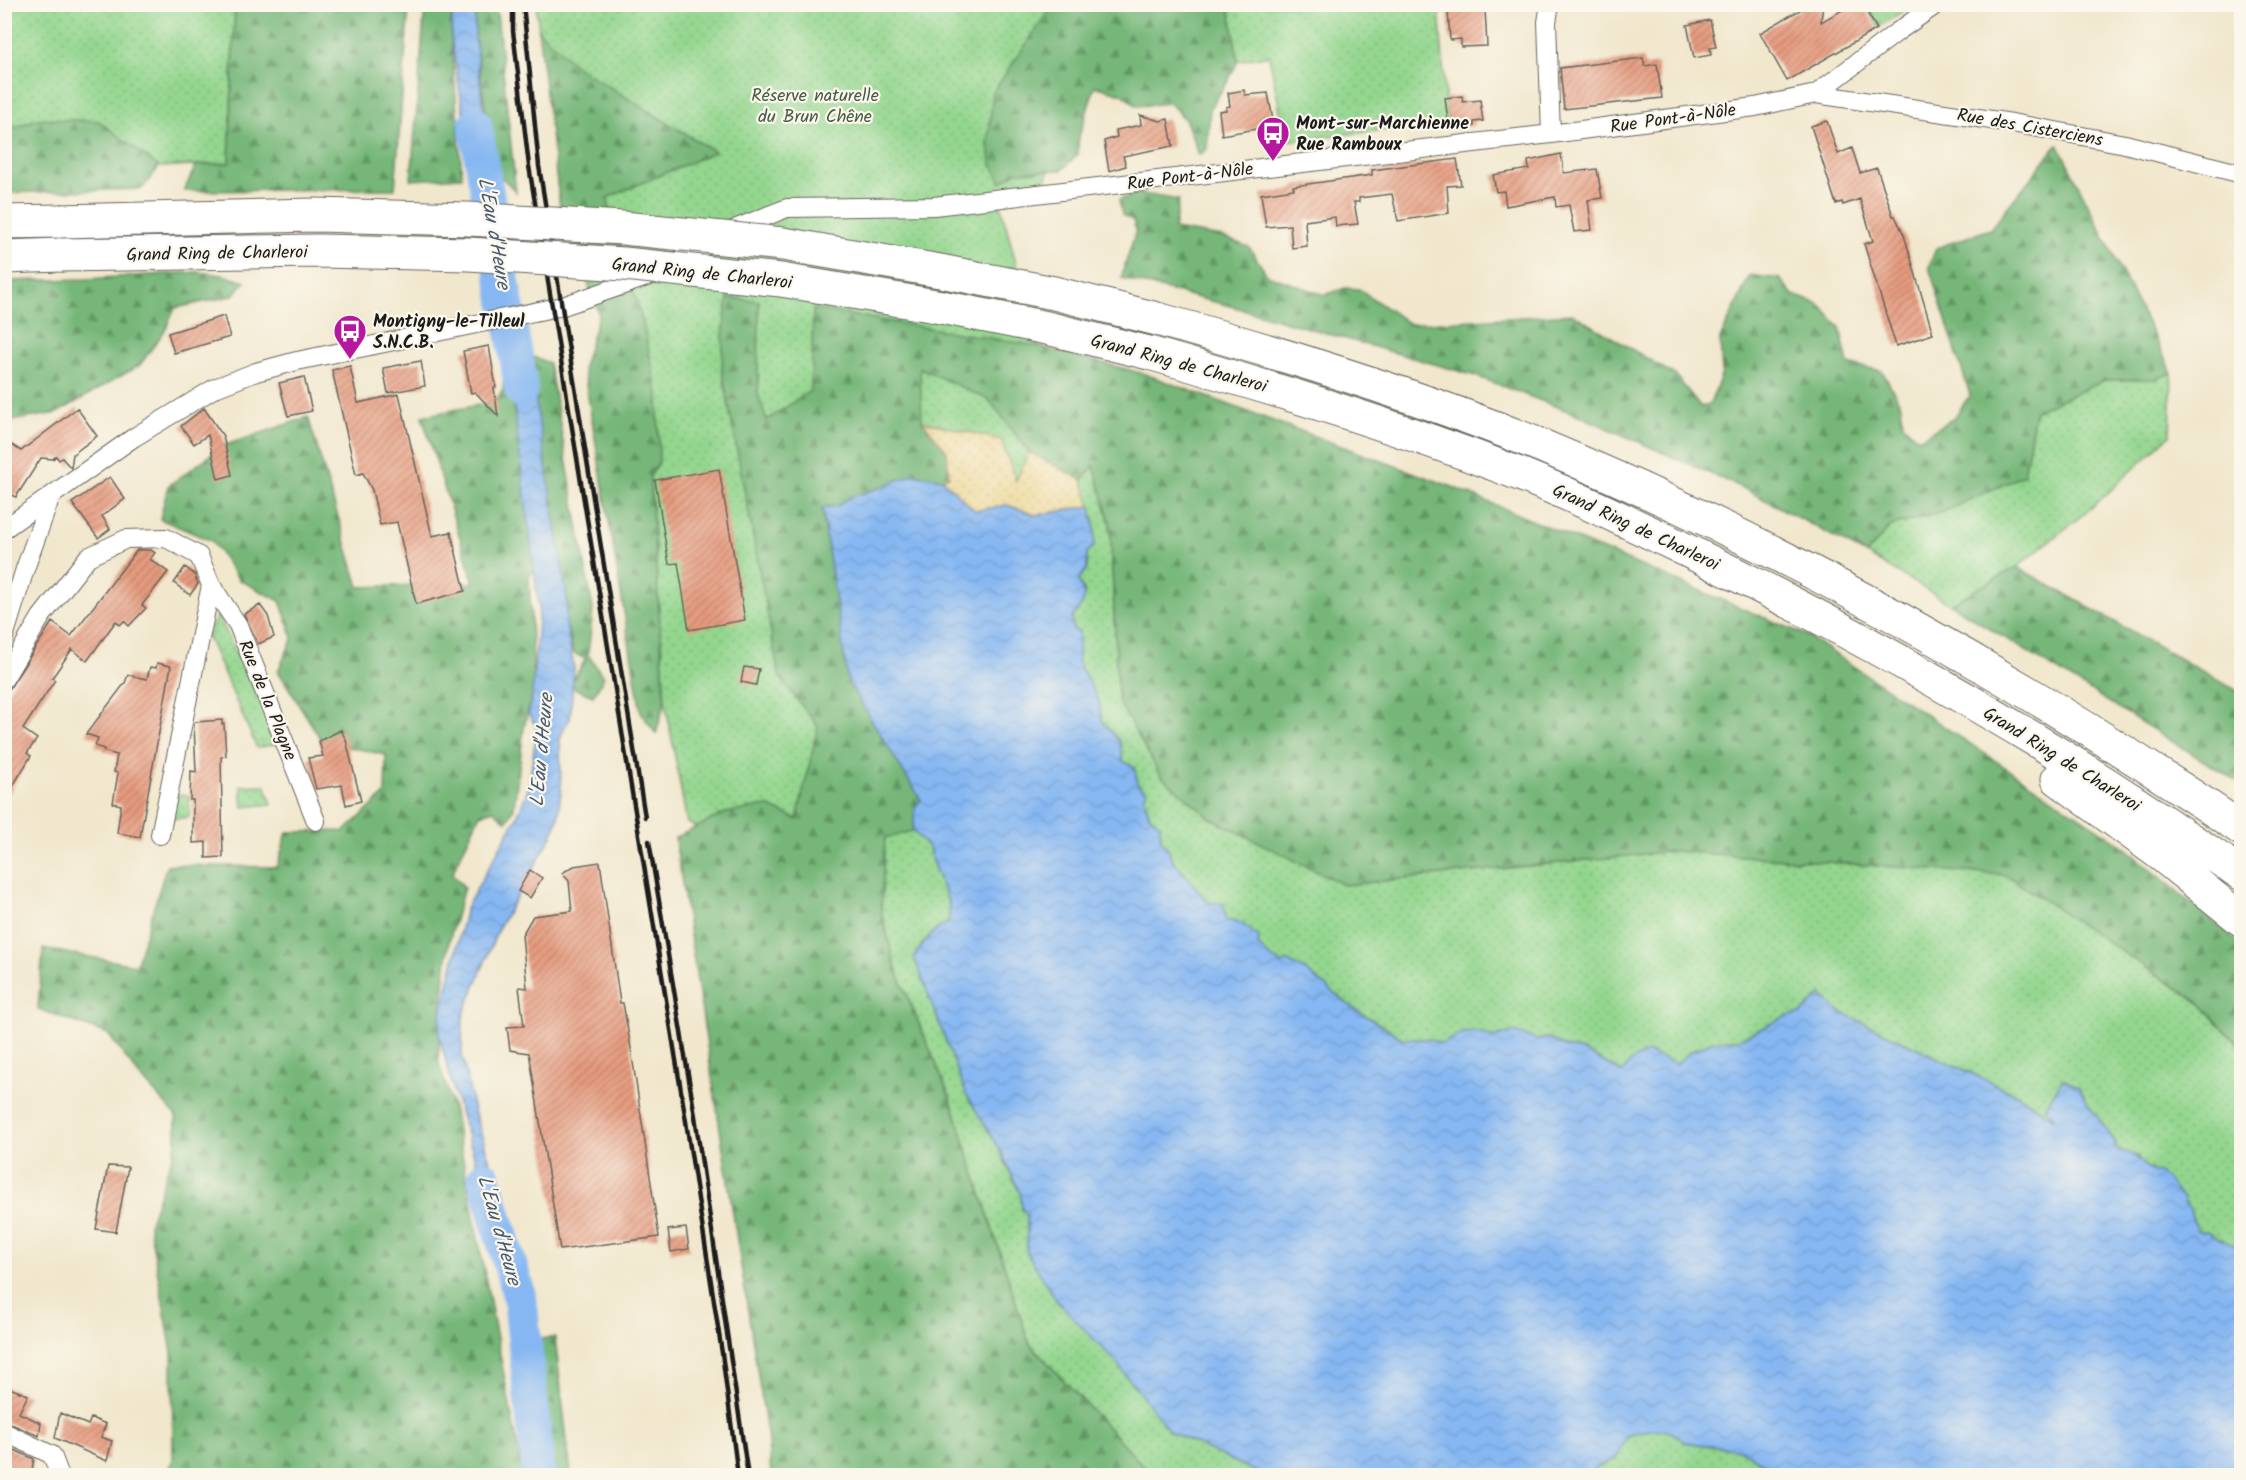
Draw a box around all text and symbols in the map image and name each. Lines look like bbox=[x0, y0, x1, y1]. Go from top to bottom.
park label: Réserve naturelle du Brun Chêne bbox=[751, 82, 879, 132]
street label: Rue Pont-à-Nôle bbox=[1608, 96, 1738, 143]
street label: Rue des Cisterciens bbox=[1954, 101, 2105, 156]
place label: Mont-sur-Marchienne Rue Ramboux bbox=[1296, 110, 1469, 160]
bus stop icon: Mont-sur-Marchienne Rue Ramboux bbox=[1255, 115, 1291, 162]
street label: Rue Pont-à-Nôle bbox=[1125, 155, 1255, 200]
water label: L'Eau d'Heure bbox=[467, 175, 519, 294]
street label: Grand Ring de Charleroi bbox=[126, 238, 309, 271]
street label: Grand Ring de Charleroi bbox=[610, 251, 794, 298]
place label: Montigny-le-Tilleul S.N.C.B. bbox=[373, 308, 525, 358]
bus stop icon: Montigny-le-Tilleul S.N.C.B. bbox=[332, 313, 368, 360]
street label: Grand Ring de Charleroi bbox=[1087, 327, 1271, 402]
street label: Grand Ring de Charleroi bbox=[1547, 477, 1724, 580]
street label: Rue de la Plagne bbox=[229, 636, 304, 765]
water label: L'Eau d'Heure bbox=[522, 690, 564, 808]
street label: Grand Ring de Charleroi bbox=[1977, 700, 2146, 821]
water label: L'Eau d'Heure bbox=[467, 1172, 530, 1291]

